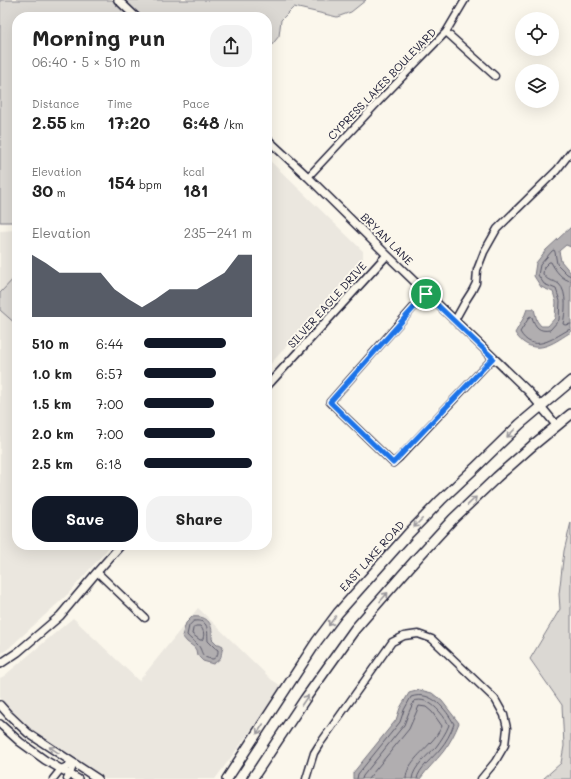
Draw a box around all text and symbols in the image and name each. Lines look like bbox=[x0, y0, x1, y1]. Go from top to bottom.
map controls bbox=[515, 12, 559, 108]
button: locate bbox=[515, 12, 559, 56]
text: Morning run bbox=[32, 23, 165, 52]
button: share bbox=[210, 25, 252, 67]
street label: CYPRESS LAKES BOULEVARD bbox=[324, 25, 439, 143]
text: 06:40 · 5 × 510 m bbox=[32, 53, 140, 70]
button: layers bbox=[515, 64, 559, 108]
text: Distance bbox=[32, 96, 79, 111]
text: Time bbox=[107, 96, 132, 111]
text: Pace bbox=[183, 96, 210, 111]
text: 2.55 bbox=[32, 111, 67, 133]
text: 17:20 bbox=[107, 111, 150, 133]
text: 6:48 bbox=[183, 111, 220, 133]
text: km bbox=[67, 117, 85, 132]
text: /km bbox=[220, 117, 244, 132]
text: Elevation bbox=[32, 164, 81, 179]
text: kcal bbox=[183, 164, 205, 179]
text: 154 bbox=[107, 171, 136, 193]
text: bpm bbox=[136, 177, 162, 192]
text: 30 bbox=[32, 179, 53, 201]
text: 181 bbox=[183, 179, 208, 201]
text: m bbox=[53, 185, 65, 200]
street label: BRYAN LANE bbox=[358, 209, 417, 268]
text: Elevation bbox=[32, 224, 90, 241]
text: 235–241 m bbox=[184, 224, 252, 241]
street label: SILVER EAGLE DRIVE bbox=[284, 258, 369, 351]
pin bbox=[409, 277, 443, 311]
icon: arrive bbox=[415, 283, 437, 305]
text: 510 m bbox=[32, 335, 69, 352]
text: 6:44 bbox=[96, 335, 123, 352]
text: 1.0 km bbox=[32, 365, 72, 382]
text: 6:57 bbox=[96, 365, 123, 382]
text: 1.5 km bbox=[32, 395, 71, 412]
text: 7:00 bbox=[96, 395, 123, 412]
text: 2.0 km bbox=[32, 425, 74, 442]
text: 7:00 bbox=[96, 425, 123, 442]
one-way arrow bbox=[506, 428, 516, 438]
text: 2.5 km bbox=[32, 455, 73, 472]
text: 6:18 bbox=[96, 455, 122, 472]
button: Save bbox=[32, 496, 138, 542]
button: Share bbox=[146, 496, 252, 542]
one-way arrow bbox=[467, 496, 477, 506]
street label: EAST LAKE ROAD bbox=[336, 517, 408, 594]
one-way arrow bbox=[413, 518, 423, 528]
one-way arrow bbox=[379, 591, 388, 602]
one-way arrow bbox=[328, 615, 336, 626]
one-way arrow bbox=[301, 695, 309, 706]
one-way arrow bbox=[256, 723, 264, 735]
one-way arrow bbox=[49, 746, 60, 754]

